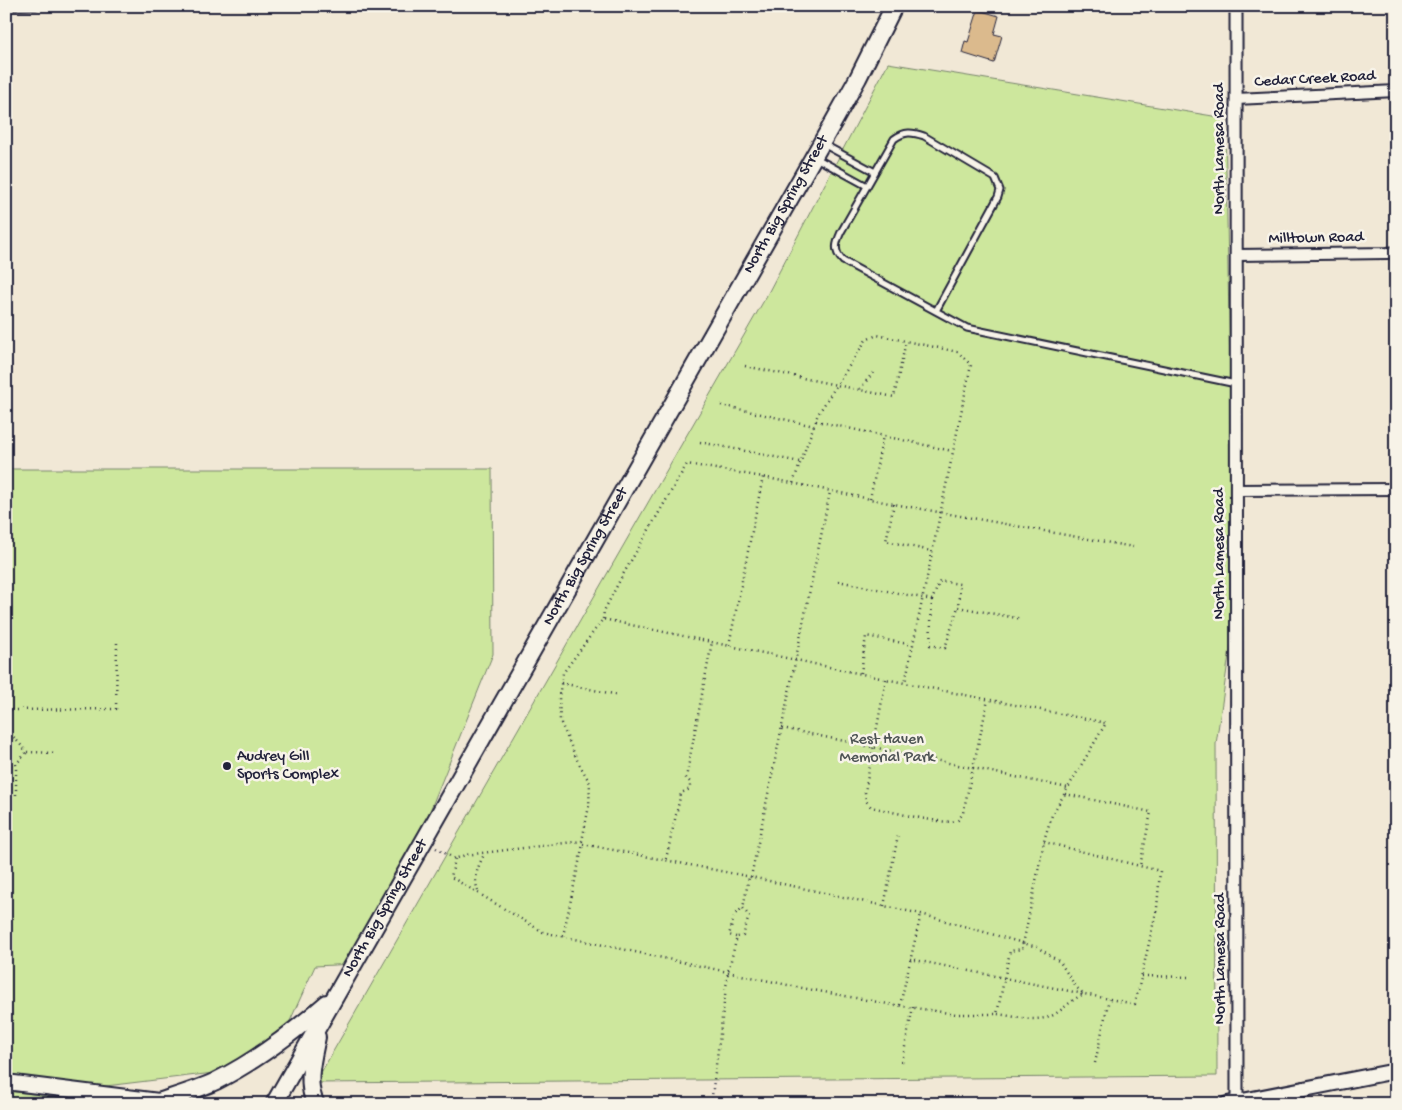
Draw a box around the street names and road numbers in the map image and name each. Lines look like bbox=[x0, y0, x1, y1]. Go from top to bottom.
street label: Cedar Creek Road bbox=[1254, 67, 1378, 93]
street label: North Lamesa Road bbox=[1211, 82, 1230, 215]
street label: North Big Spring Street bbox=[740, 131, 834, 277]
street label: Milltown Road bbox=[1268, 229, 1365, 249]
street label: North Big Spring Street bbox=[539, 483, 633, 629]
street label: North Lamesa Road bbox=[1211, 487, 1230, 620]
street label: North Big Spring Street bbox=[339, 835, 433, 981]
street label: North Lamesa Road bbox=[1212, 892, 1231, 1025]

